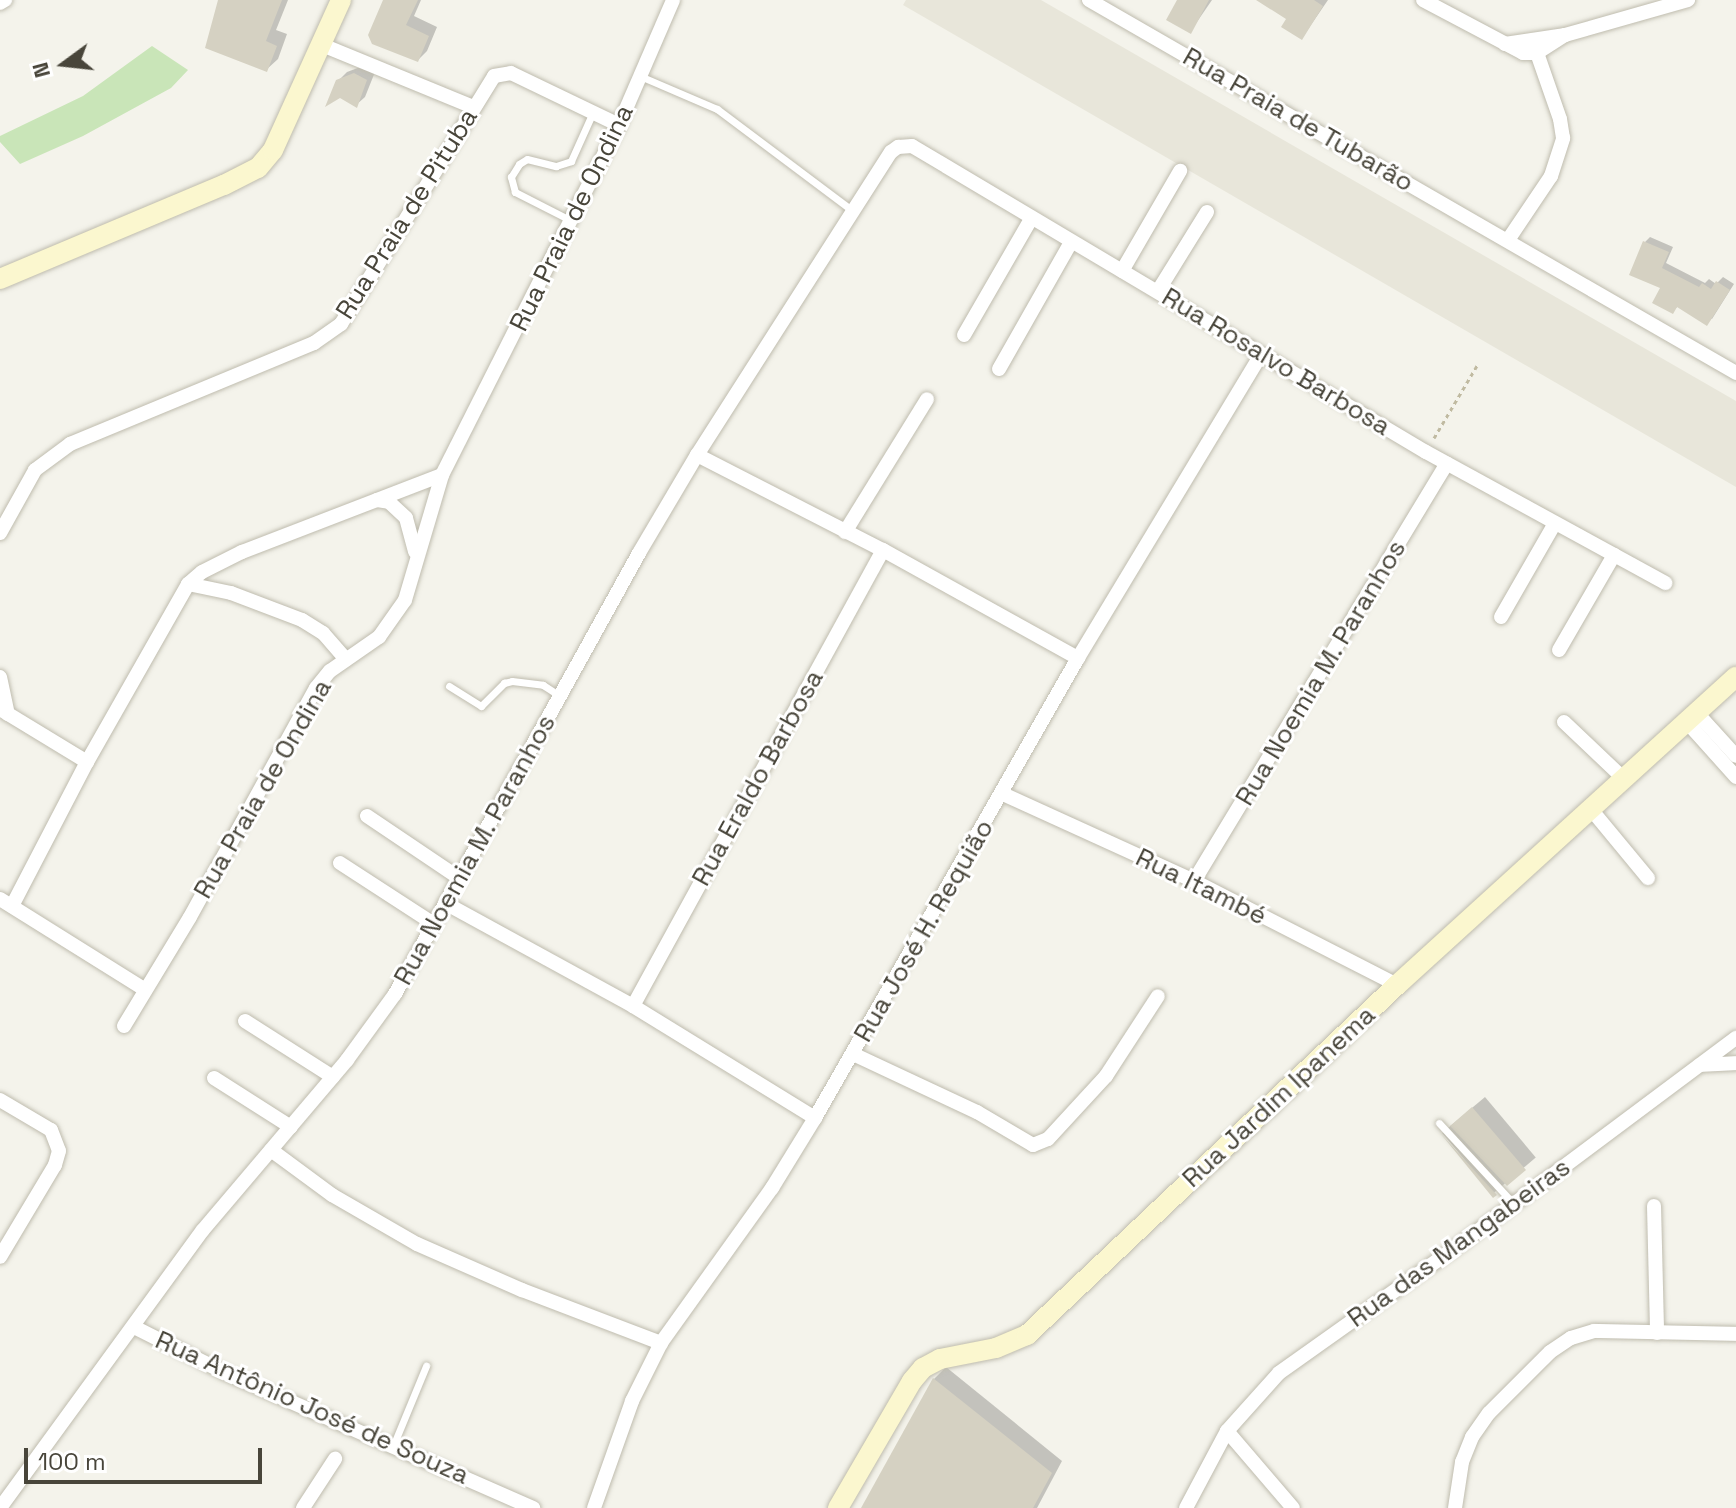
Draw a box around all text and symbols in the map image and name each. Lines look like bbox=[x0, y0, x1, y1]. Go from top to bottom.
north arrow bbox=[24, 24, 104, 104]
street label: Rua Praia de Tubarão bbox=[1177, 41, 1419, 199]
text: N bbox=[25, 59, 56, 81]
street label: Rua Praia de Ondina bbox=[504, 100, 640, 336]
street label: Rua Praia de Pituba bbox=[330, 103, 484, 325]
street label: Rua Rosalvo Barbosa bbox=[1156, 281, 1396, 443]
street label: Rua Noemia M. Paranhos bbox=[1229, 534, 1413, 812]
street label: Rua Eraldo Barbosa bbox=[686, 665, 830, 891]
street label: Rua Praia de Ondina bbox=[187, 674, 339, 904]
street label: Rua Noemia M. Paranhos bbox=[387, 709, 563, 991]
street label: Rua José H. Requião bbox=[847, 814, 1001, 1048]
street label: Rua Itambé bbox=[1131, 842, 1271, 932]
street label: Rua Jardim Ipanema bbox=[1176, 1000, 1382, 1194]
street label: Rua das Mangabeiras bbox=[1342, 1152, 1576, 1334]
street label: Rua Antônio José de Souza bbox=[150, 1325, 474, 1491]
scale bar bbox=[28, 1432, 266, 1482]
text: 100 m bbox=[38, 1446, 106, 1477]

